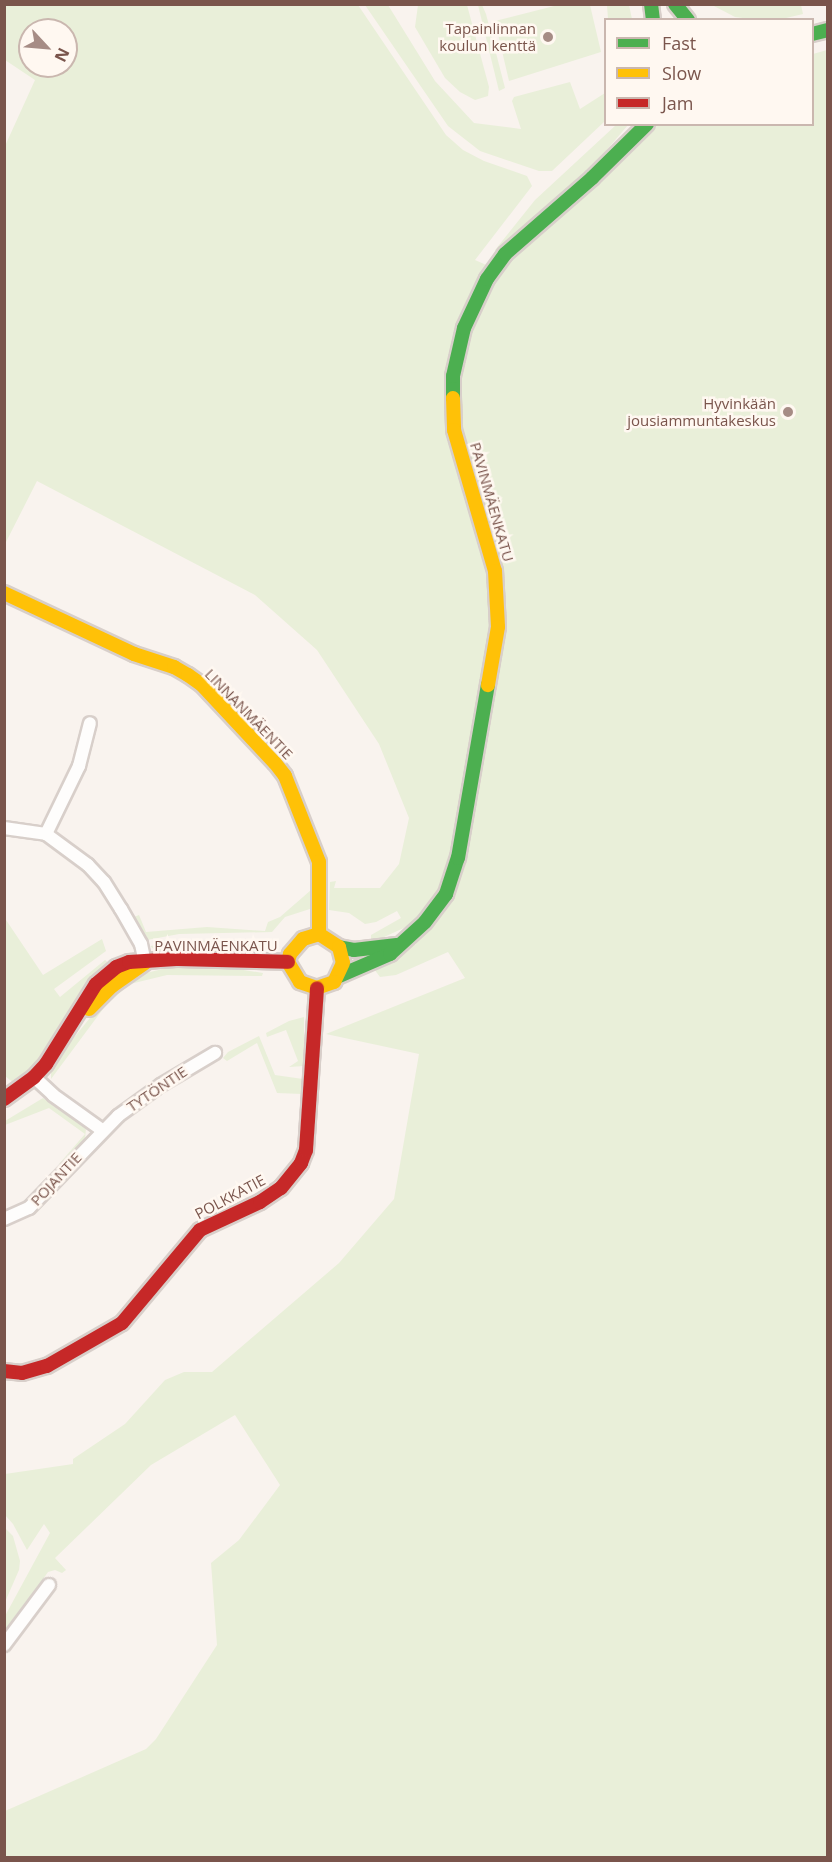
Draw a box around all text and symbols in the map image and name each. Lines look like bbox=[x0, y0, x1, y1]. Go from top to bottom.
north arrow bbox=[18, 18, 78, 78]
legend bbox=[604, 18, 814, 126]
place label: Tapainlinnan koulun kenttä bbox=[439, 19, 536, 54]
marker: Tapainlinnan koulun kenttä bbox=[541, 30, 555, 44]
text: Fast bbox=[662, 31, 696, 55]
text: N bbox=[50, 44, 75, 66]
text: Slow bbox=[662, 61, 701, 85]
text: Jam bbox=[662, 91, 694, 115]
place label: Hyvinkään jousiammuntakeskus bbox=[627, 394, 776, 429]
marker: Hyvinkään jousiammuntakeskus bbox=[781, 405, 795, 419]
street label: PAVINMÄENKATU bbox=[466, 440, 518, 564]
street label: LINNANMÄENTIE bbox=[201, 665, 297, 763]
street label: PAVINMÄENKATU bbox=[154, 937, 278, 955]
street label: TYTÖNTIE bbox=[124, 1062, 190, 1116]
street label: POJANTIE bbox=[27, 1149, 85, 1209]
street label: POLKKATIE bbox=[192, 1171, 268, 1223]

